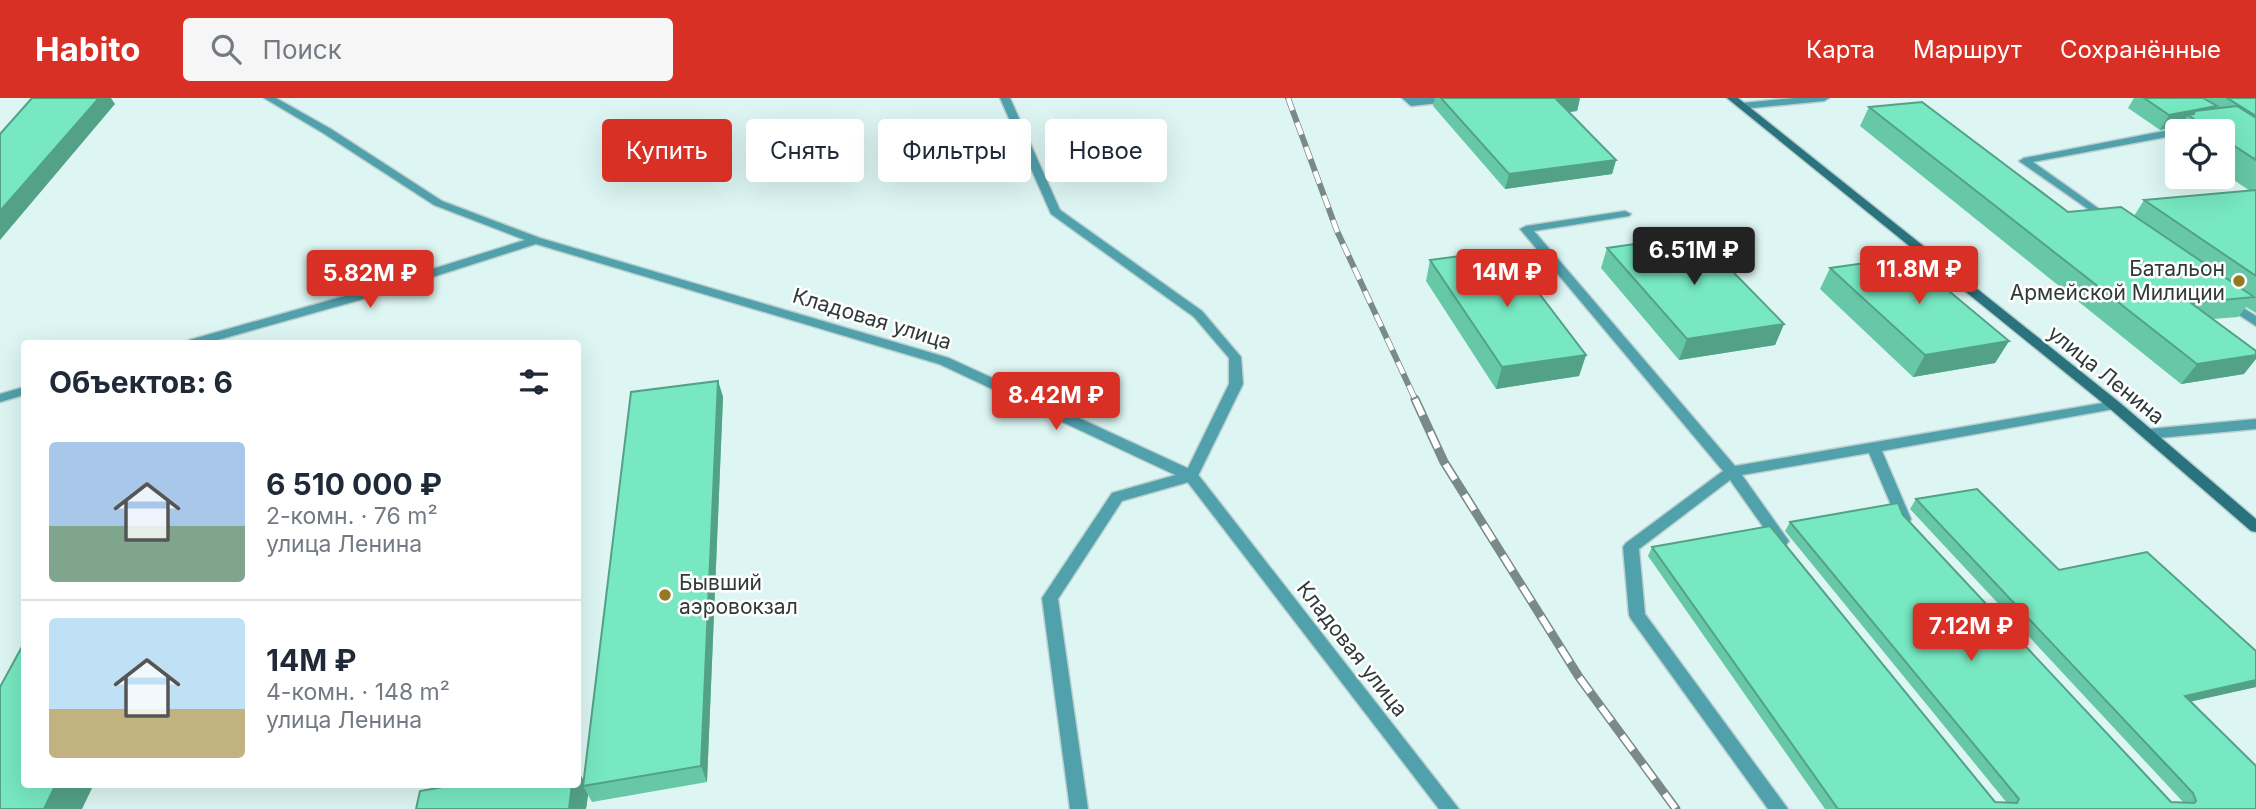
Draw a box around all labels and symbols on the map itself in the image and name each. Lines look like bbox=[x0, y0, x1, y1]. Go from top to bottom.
pin: 6.51M ₽ bbox=[1629, 228, 1759, 287]
pin: 11.8M ₽ bbox=[1854, 246, 1984, 306]
pin: 5.82M ₽ bbox=[305, 250, 435, 310]
pin: 14M ₽ bbox=[1458, 250, 1556, 309]
place label: Батальон Армейской Милиции bbox=[2010, 256, 2225, 305]
marker: Батальон Армейской Милиции bbox=[2231, 273, 2247, 289]
street label: Кладовая улица bbox=[790, 282, 955, 355]
street label: улица Ленина bbox=[2043, 320, 2170, 429]
pin: 8.42M ₽ bbox=[991, 372, 1121, 432]
place label: Бывший аэровокзал bbox=[679, 570, 798, 619]
street label: Кладовая улица bbox=[1292, 576, 1413, 721]
marker: Бывший аэровокзал bbox=[657, 587, 673, 603]
pin: 7.12M ₽ bbox=[1906, 603, 2036, 663]

